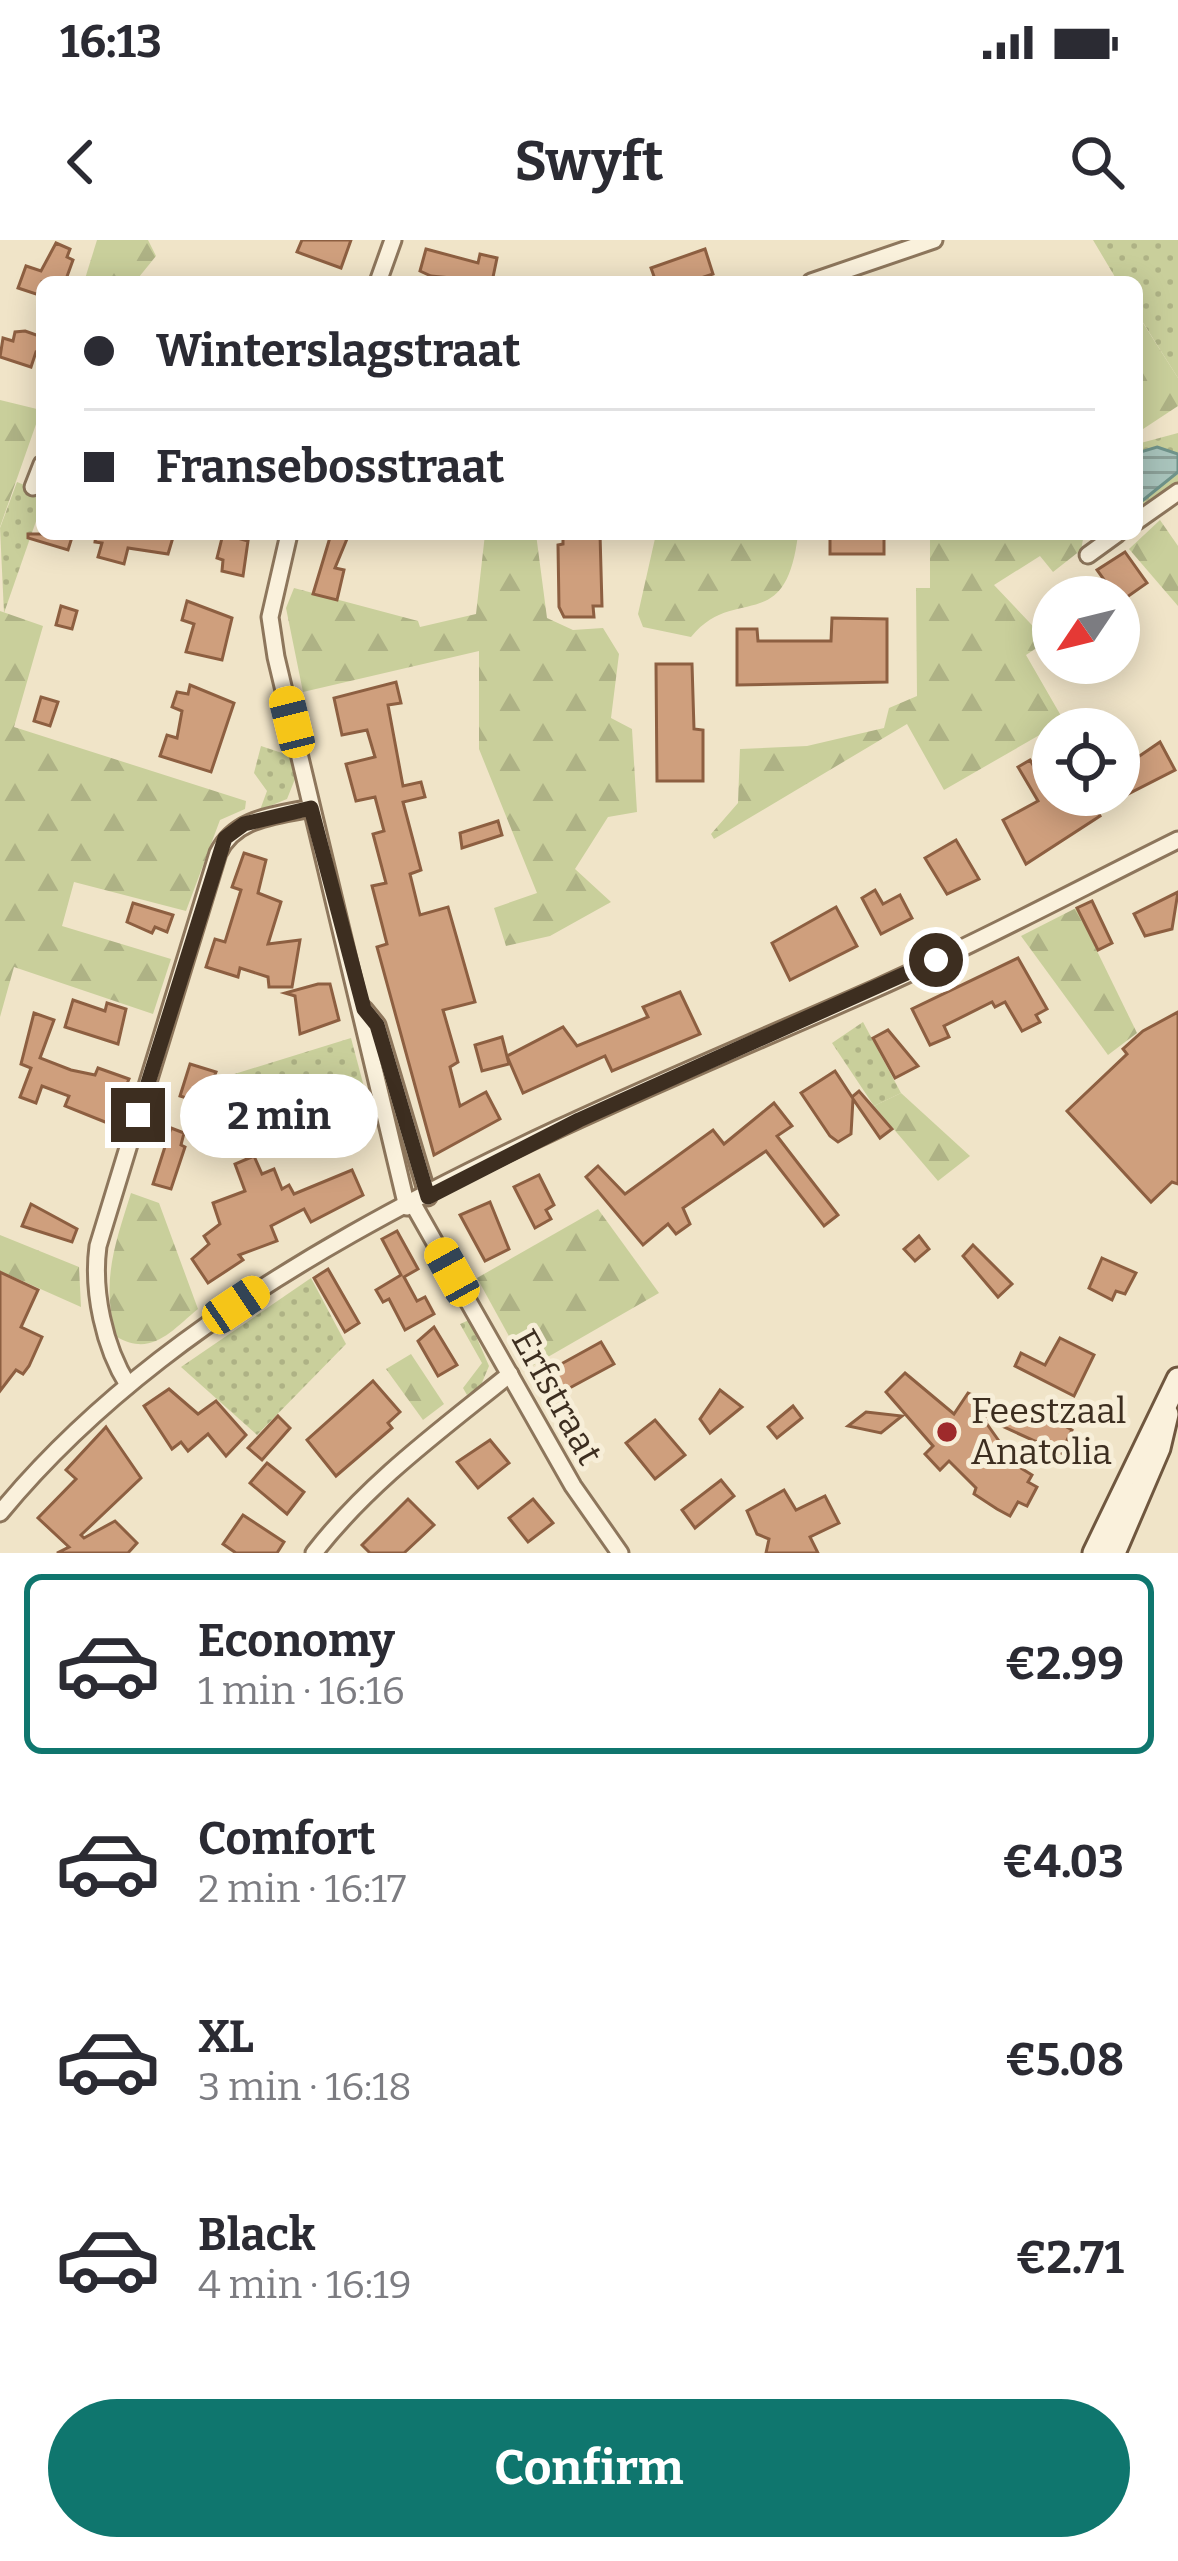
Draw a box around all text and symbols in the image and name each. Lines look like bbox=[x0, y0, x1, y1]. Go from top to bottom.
text: 16:13 bbox=[60, 15, 162, 69]
icon: back bbox=[48, 129, 114, 195]
icon: search bbox=[1064, 129, 1130, 195]
text: Swyft bbox=[515, 130, 664, 194]
text: Winterslagstraat bbox=[156, 324, 521, 378]
text: Fransebosstraat bbox=[156, 440, 505, 494]
north arrow bbox=[1032, 576, 1140, 684]
map controls bbox=[1032, 576, 1140, 816]
car bbox=[266, 683, 318, 761]
button: locate bbox=[1032, 708, 1140, 816]
route start bbox=[909, 933, 963, 987]
callout: 2 min bbox=[180, 1073, 378, 1157]
route end bbox=[111, 1088, 165, 1142]
text: 2 min bbox=[227, 1093, 331, 1139]
car bbox=[419, 1232, 485, 1312]
car bbox=[196, 1270, 276, 1340]
street label: Erfstraat bbox=[502, 1322, 612, 1472]
place label: Feestzaal Anatolia bbox=[971, 1389, 1126, 1474]
marker: Feestzaal Anatolia bbox=[934, 1419, 960, 1445]
icon: car bbox=[54, 1610, 162, 1718]
text: Economy bbox=[198, 1614, 395, 1668]
text: €2.99 bbox=[1005, 1637, 1124, 1691]
text: 1 min · 16:16 bbox=[198, 1668, 405, 1714]
icon: car bbox=[54, 1808, 162, 1916]
text: Comfort bbox=[198, 1812, 376, 1866]
text: €4.03 bbox=[1002, 1835, 1124, 1889]
text: 2 min · 16:17 bbox=[198, 1866, 406, 1912]
icon: car bbox=[54, 2006, 162, 2114]
text: XL bbox=[198, 2010, 254, 2064]
text: €5.08 bbox=[1005, 2033, 1124, 2087]
text: 3 min · 16:18 bbox=[198, 2064, 412, 2110]
icon: car bbox=[54, 2204, 162, 2312]
text: Black bbox=[198, 2208, 315, 2262]
text: €2.71 bbox=[1015, 2231, 1124, 2285]
text: 4 min · 16:19 bbox=[198, 2262, 412, 2308]
button: Confirm bbox=[48, 2399, 1130, 2537]

